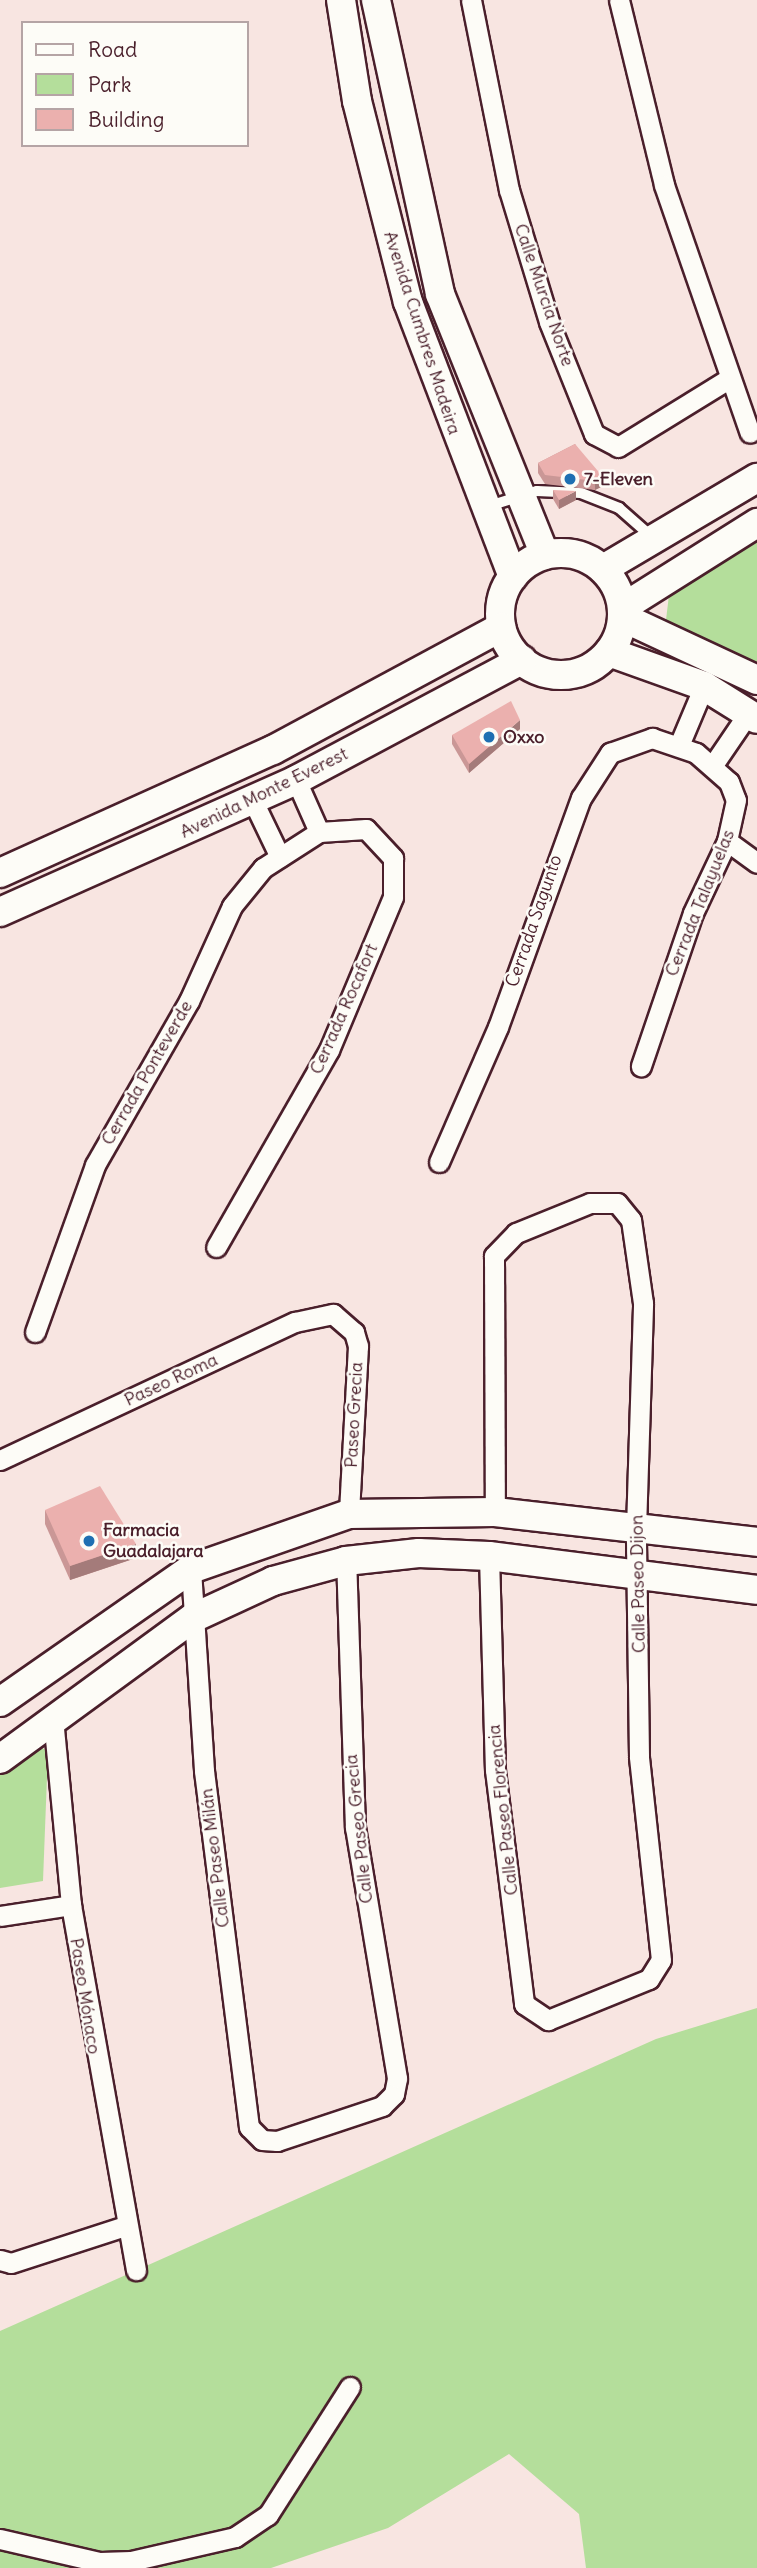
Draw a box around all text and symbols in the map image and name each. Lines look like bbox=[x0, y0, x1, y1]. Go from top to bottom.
legend bbox=[21, 21, 248, 147]
text: Road bbox=[88, 36, 137, 63]
text: Park bbox=[88, 71, 131, 98]
text: Building bbox=[88, 106, 164, 133]
street label: Calle Murcia Norte bbox=[509, 221, 579, 369]
street label: Avenida Cumbres Madeira bbox=[379, 229, 465, 437]
place label: 7-Eleven bbox=[584, 468, 653, 490]
marker: 7-Eleven bbox=[562, 471, 578, 487]
place label: Oxxo bbox=[503, 726, 544, 748]
marker: Oxxo bbox=[481, 729, 497, 745]
street label: Avenida Monte Everest bbox=[177, 743, 351, 843]
street label: Cerrada Talayuelas bbox=[661, 826, 739, 980]
street label: Cerrada Sagunto bbox=[501, 852, 567, 990]
street label: Cerrada Rocafort bbox=[305, 940, 383, 1078]
street label: Cerrada Ponteverde bbox=[97, 997, 197, 1149]
street label: Paseo Roma bbox=[121, 1349, 221, 1411]
street label: Paseo Grecia bbox=[340, 1362, 368, 1468]
street label: Calle Paseo Dijon bbox=[626, 1515, 650, 1653]
place label: Farmacia Guadalajara bbox=[103, 1520, 204, 1562]
marker: Farmacia Guadalajara bbox=[81, 1533, 97, 1549]
street label: Calle Paseo Florencia bbox=[483, 1723, 523, 1897]
street label: Calle Paseo Grecia bbox=[340, 1753, 378, 1905]
street label: Calle Paseo Milán bbox=[196, 1787, 234, 1929]
street label: Paseo Mónaco bbox=[65, 1936, 105, 2056]

